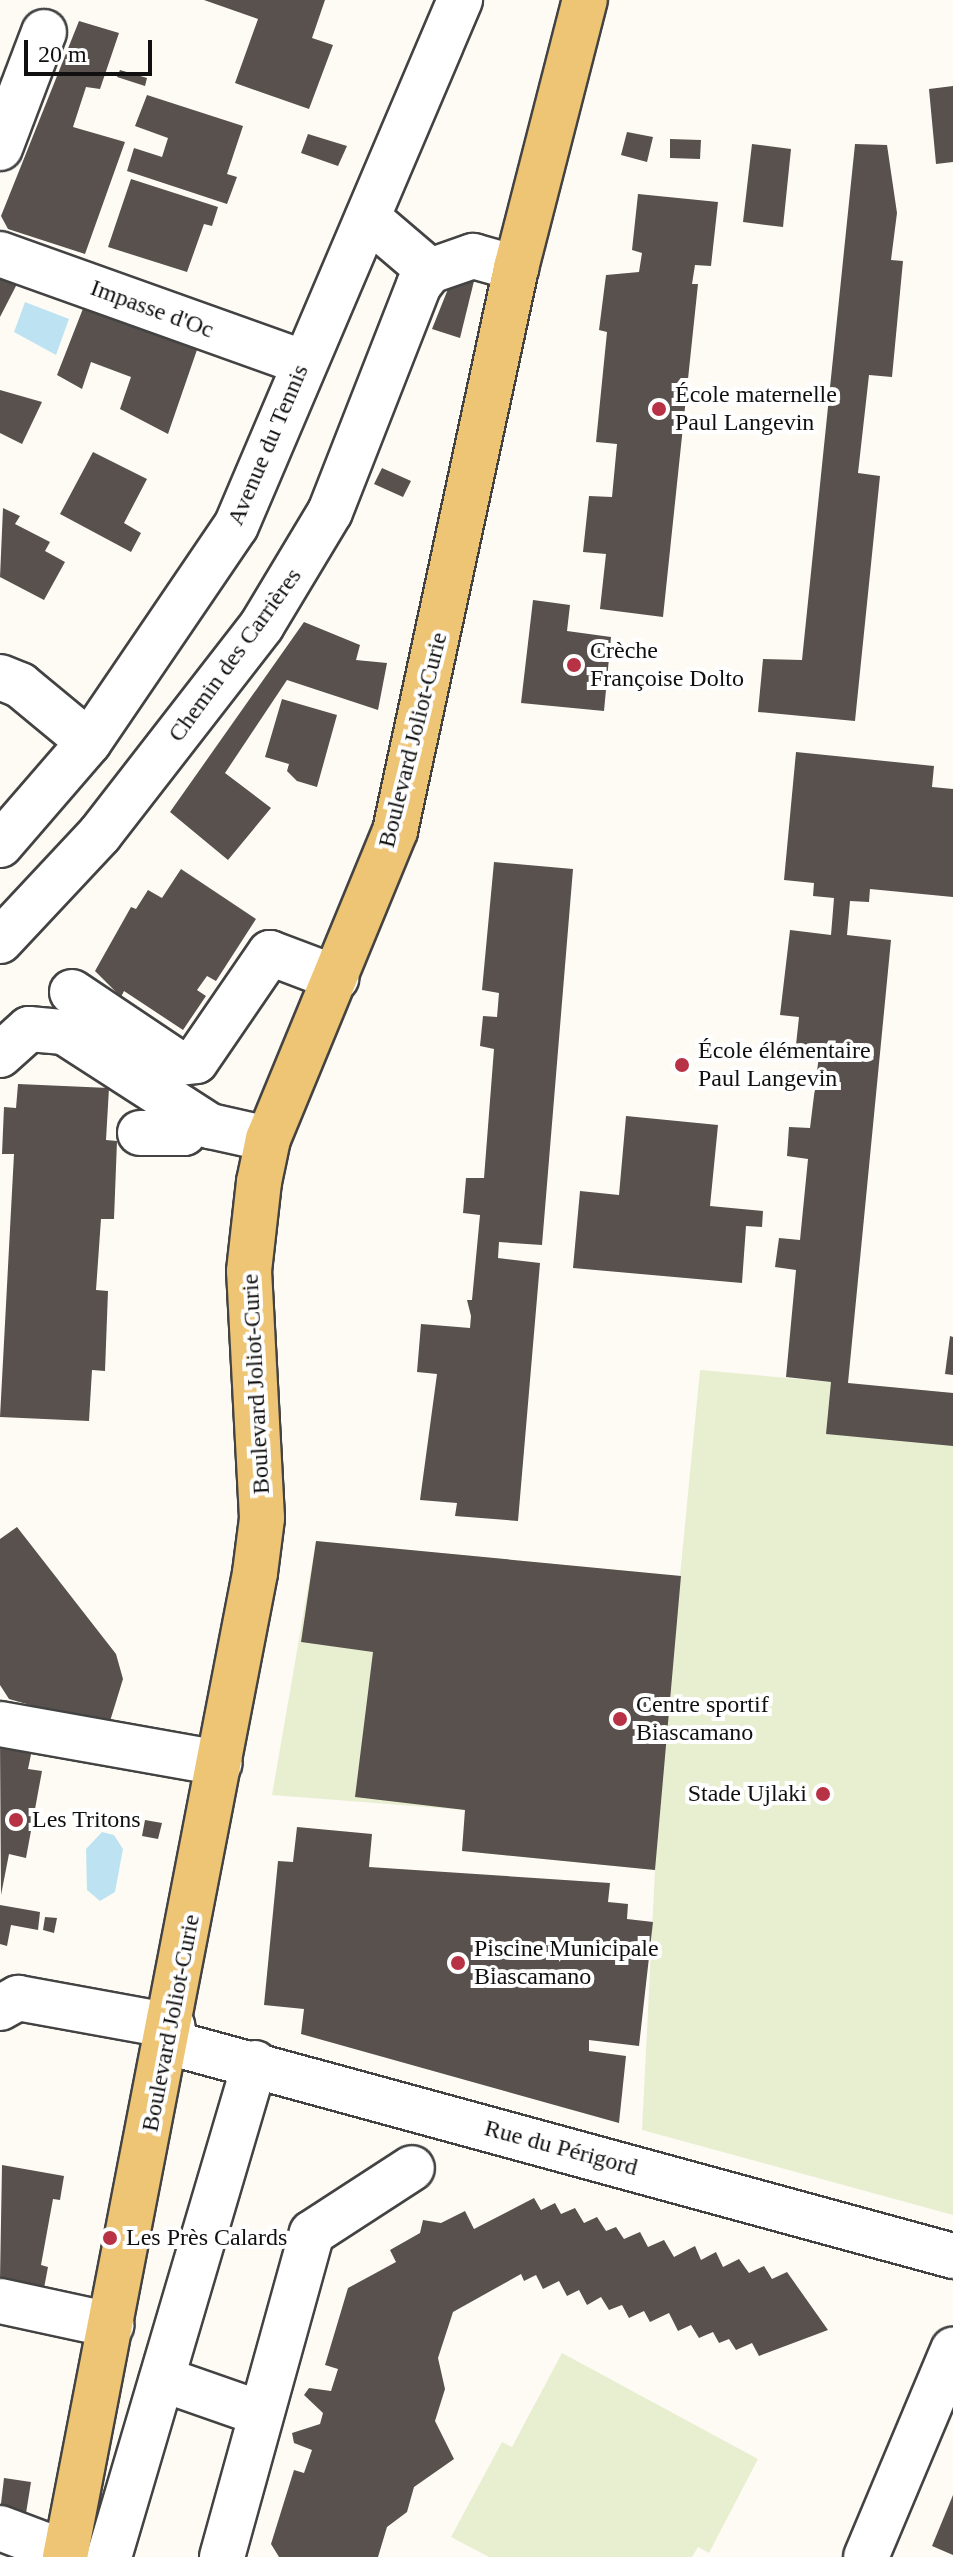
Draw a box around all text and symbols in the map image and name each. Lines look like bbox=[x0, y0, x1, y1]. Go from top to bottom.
scale bar bbox=[28, 24, 156, 74]
text: 20 m bbox=[38, 41, 87, 67]
street label: Impasse d'Oc bbox=[86, 273, 218, 345]
street label: Avenue du Tennis bbox=[221, 360, 315, 530]
place label: École maternelle Paul Langevin bbox=[675, 381, 837, 437]
marker: École maternelle Paul Langevin bbox=[650, 400, 668, 418]
street label: Chemin des Carrières bbox=[162, 562, 308, 748]
street label: Boulevard Joliot-Curie bbox=[372, 629, 454, 851]
place label: Crèche Françoise Dolto bbox=[590, 637, 744, 693]
marker: Crèche Françoise Dolto bbox=[565, 656, 583, 674]
place label: École élémentaire Paul Langevin bbox=[698, 1037, 871, 1093]
marker: École élémentaire Paul Langevin bbox=[673, 1056, 691, 1074]
street label: Boulevard Joliot-Curie bbox=[236, 1273, 276, 1495]
place label: Centre sportif Biascamano bbox=[636, 1691, 769, 1747]
marker: Centre sportif Biascamano bbox=[611, 1710, 629, 1728]
place label: Stade Ujlaki bbox=[688, 1780, 807, 1808]
marker: Stade Ujlaki bbox=[814, 1785, 832, 1803]
place label: Les Tritons bbox=[32, 1806, 141, 1834]
marker: Les Tritons bbox=[7, 1811, 25, 1829]
street label: Boulevard Joliot-Curie bbox=[136, 1912, 206, 2134]
place label: Piscine Municipale Biascamano bbox=[474, 1935, 659, 1991]
marker: Piscine Municipale Biascamano bbox=[449, 1954, 467, 1972]
street label: Rue du Périgord bbox=[481, 2114, 641, 2182]
place label: Les Près Calards bbox=[126, 2224, 287, 2252]
marker: Les Près Calards bbox=[101, 2229, 119, 2247]

